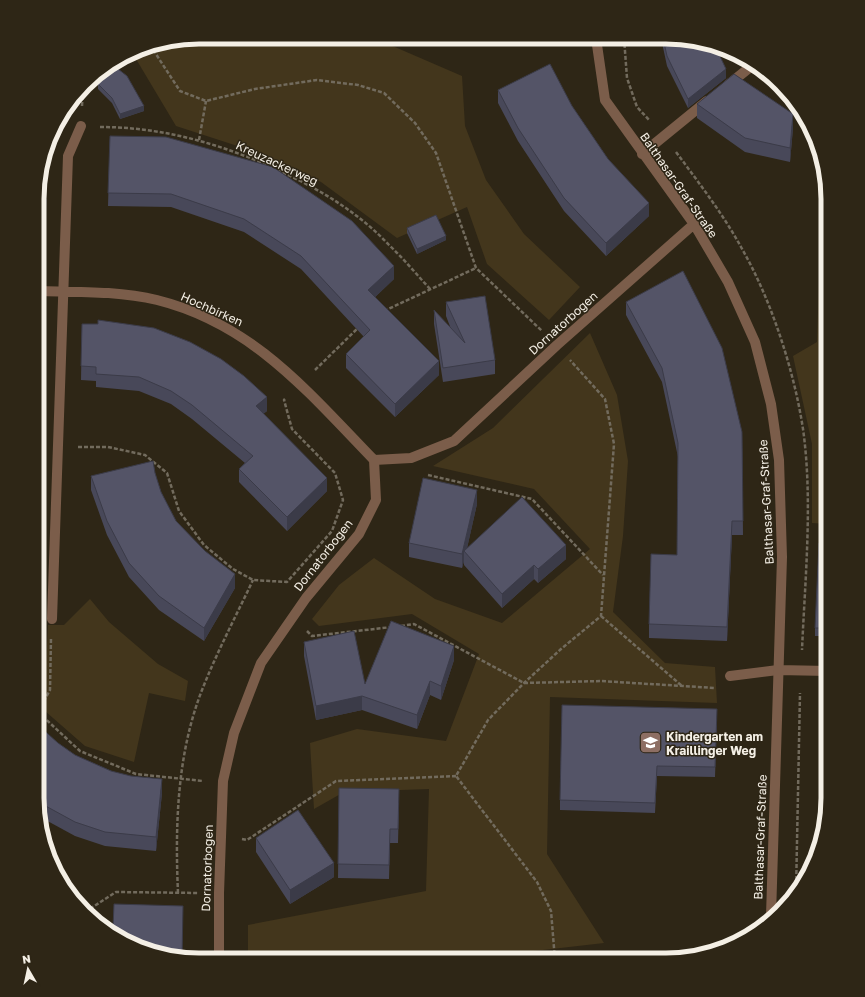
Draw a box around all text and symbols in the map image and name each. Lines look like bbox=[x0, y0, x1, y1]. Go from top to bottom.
street label: Balthasar-Graf-Straße bbox=[637, 129, 721, 241]
street label: Kreuzackerweg bbox=[234, 137, 320, 189]
street label: Dornatorbogen bbox=[526, 288, 600, 358]
street label: Hochbirken bbox=[179, 289, 245, 329]
street label: Balthasar-Graf-Straße bbox=[755, 439, 777, 565]
street label: Dornatorbogen bbox=[290, 516, 356, 594]
place label: Kindergarten am Kraillinger Weg bbox=[666, 729, 763, 758]
school or university icon: Kindergarten am Kraillinger Weg bbox=[637, 730, 663, 756]
street label: Balthasar-Graf-Straße bbox=[750, 774, 770, 900]
street label: Dornatorbogen bbox=[198, 824, 216, 912]
north arrow bbox=[8, 949, 48, 989]
text: N bbox=[21, 952, 32, 966]

